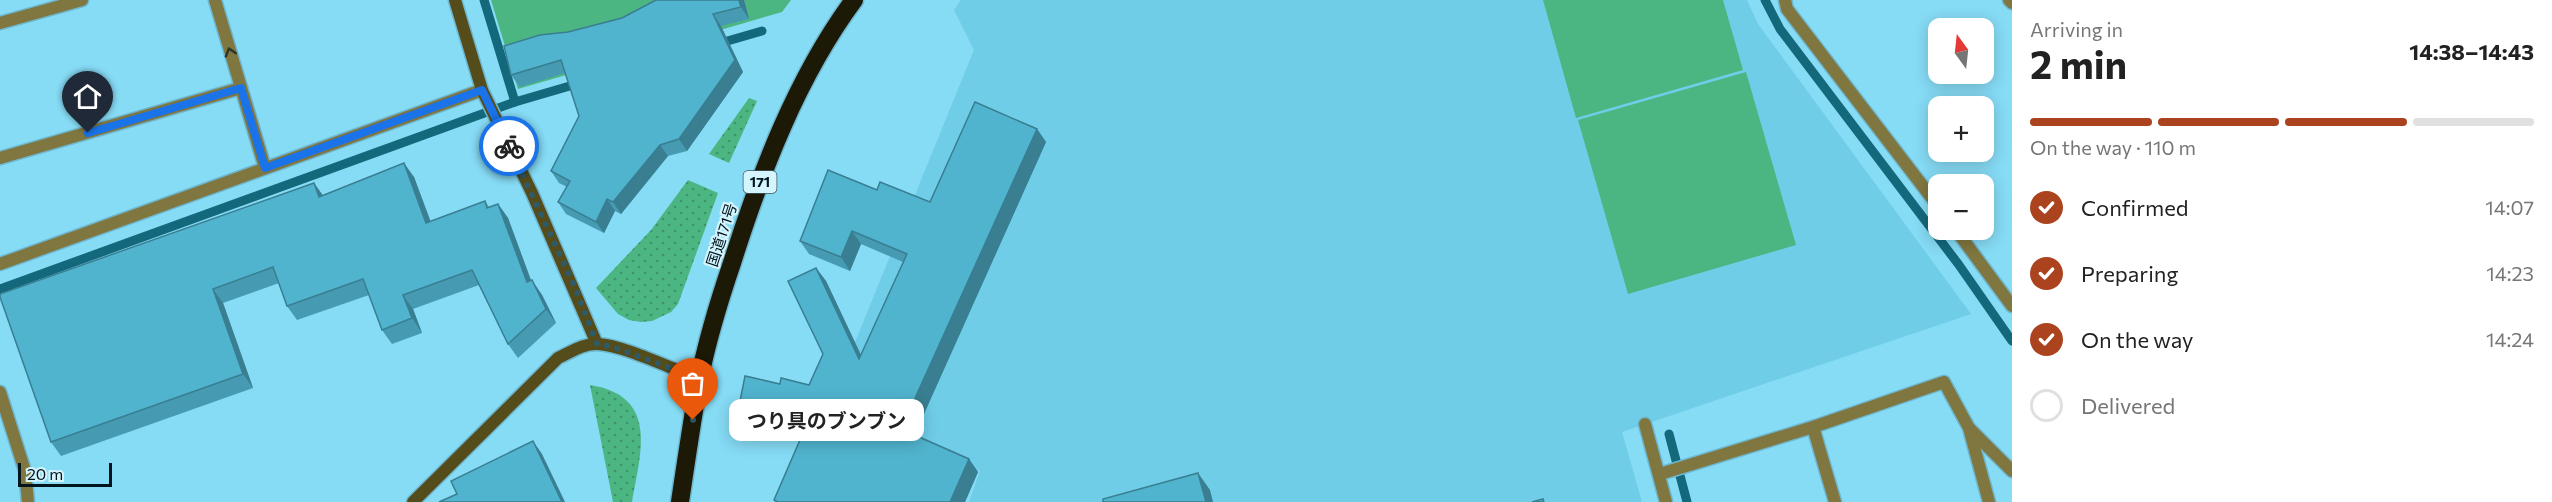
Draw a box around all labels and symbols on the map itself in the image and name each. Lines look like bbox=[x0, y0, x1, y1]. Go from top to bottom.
north arrow bbox=[1928, 18, 1994, 84]
one-way arrow bbox=[225, 47, 237, 57]
pin bbox=[62, 71, 113, 133]
courier bbox=[479, 116, 539, 176]
road number: 171 bbox=[744, 171, 777, 193]
street label: 国道171号 bbox=[702, 201, 740, 269]
pin bbox=[667, 358, 718, 420]
callout: つり具のブンブン bbox=[729, 399, 924, 441]
scale bar bbox=[18, 460, 112, 488]

